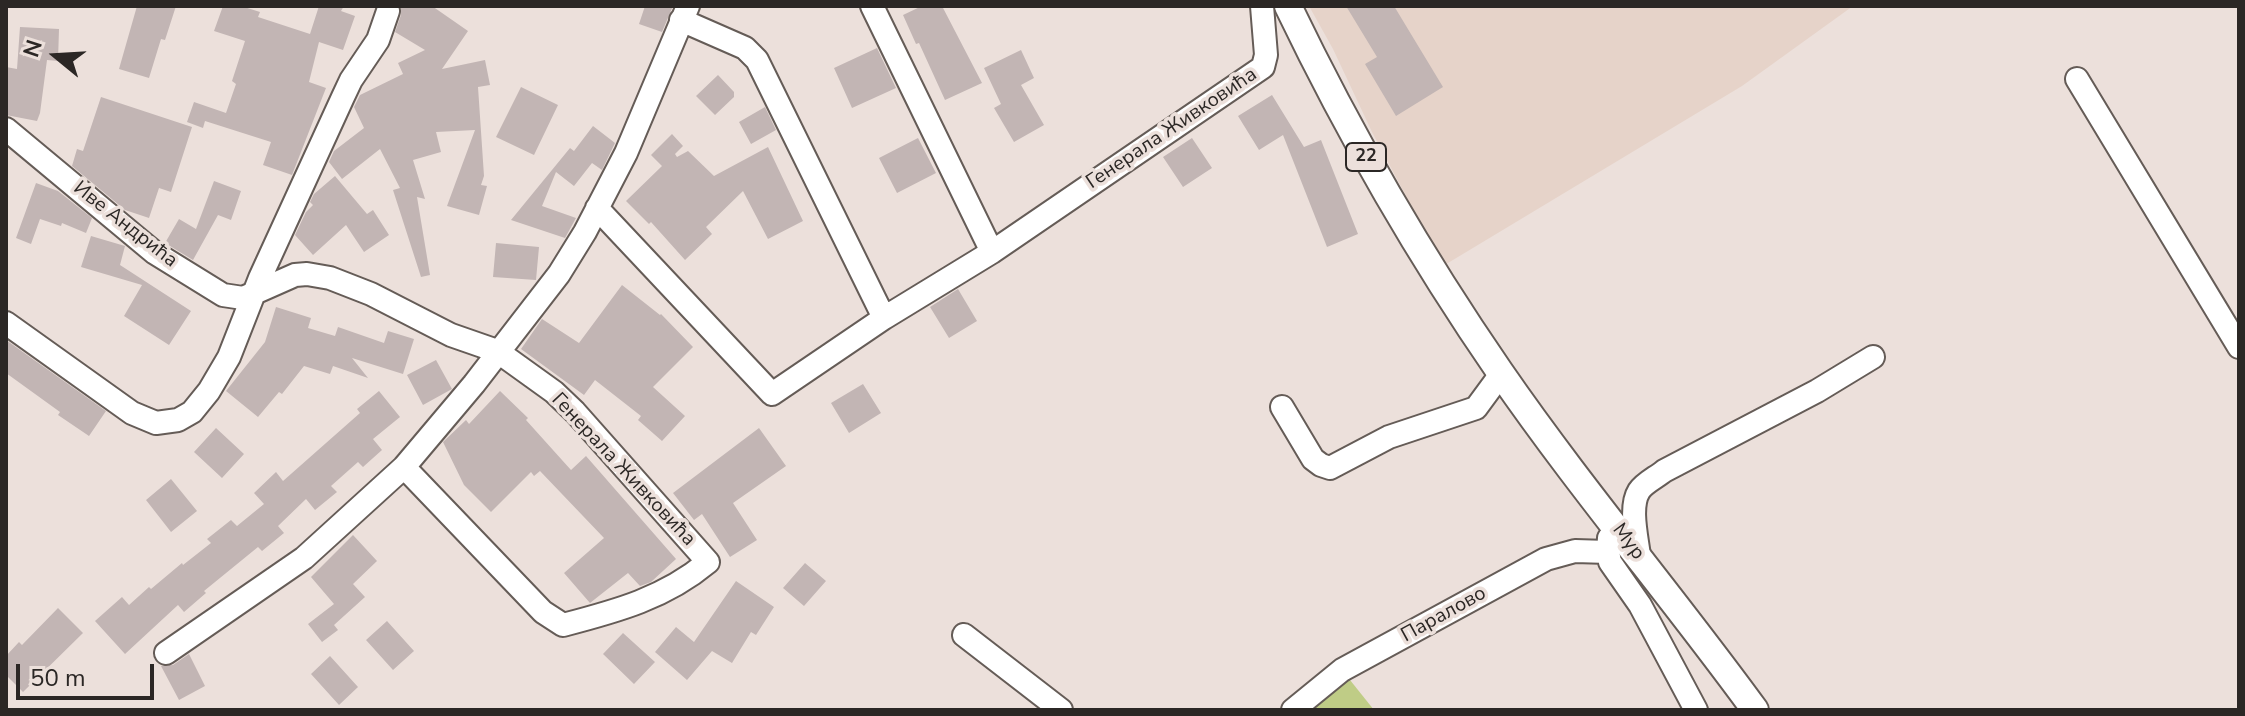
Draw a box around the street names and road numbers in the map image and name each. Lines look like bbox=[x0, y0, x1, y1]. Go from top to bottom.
street label: Генерала Живковића bbox=[1082, 63, 1262, 195]
road number: 22 bbox=[1346, 143, 1386, 171]
street label: Иве Андрића bbox=[68, 177, 182, 273]
street label: Генерала Живковића bbox=[546, 388, 700, 552]
street label: Мур bbox=[1607, 519, 1649, 565]
street label: Паралово bbox=[1397, 582, 1491, 648]

